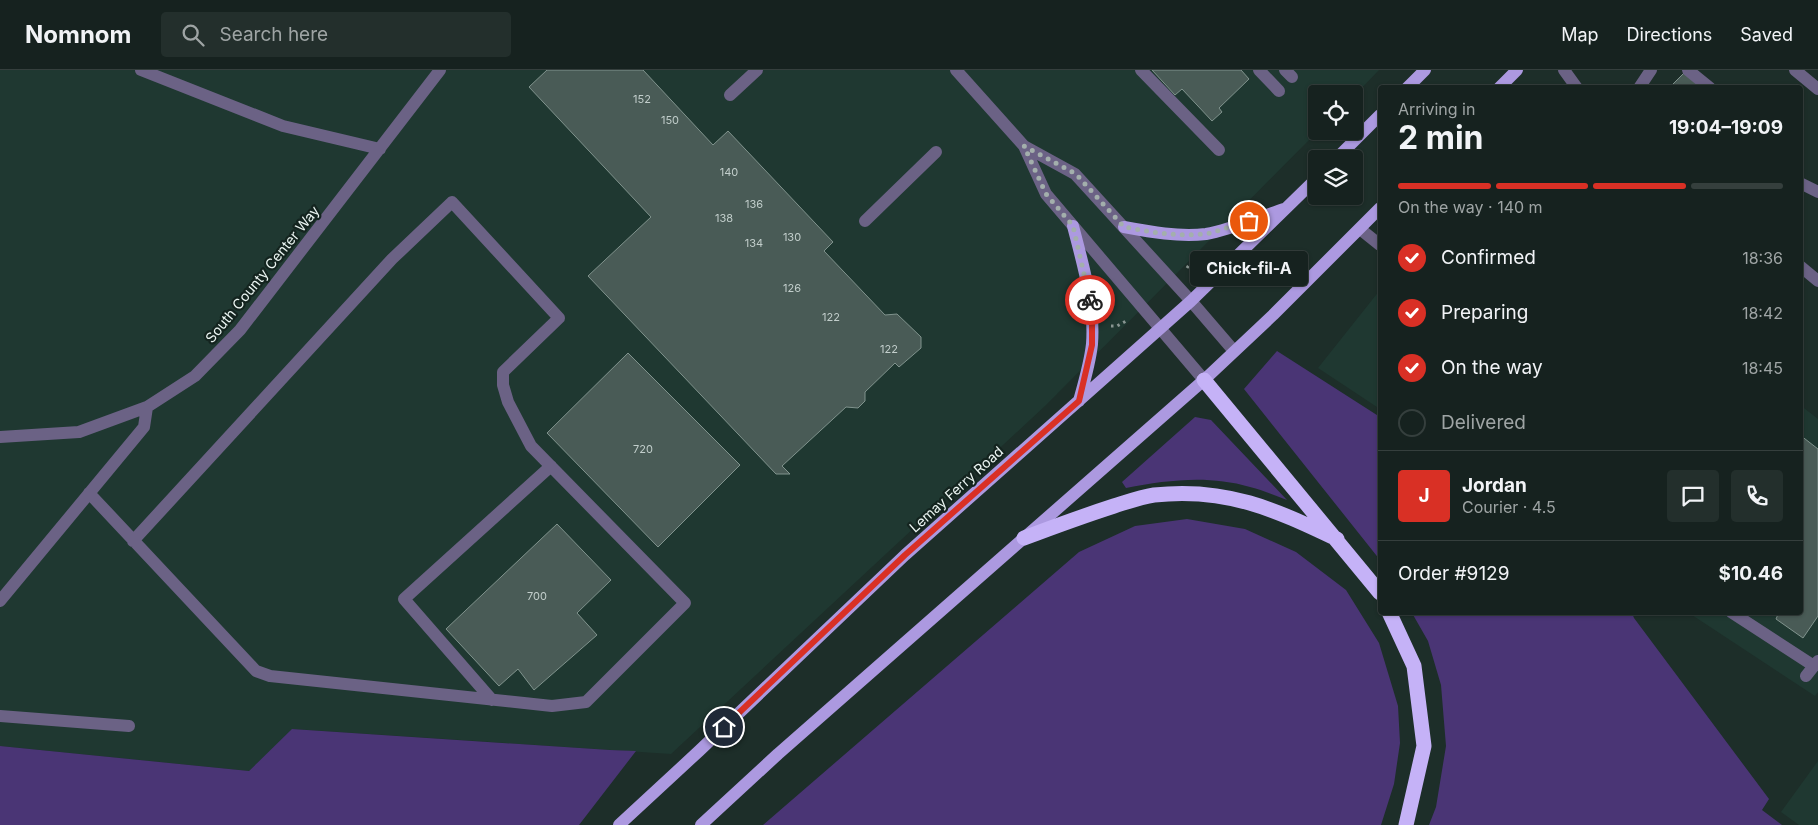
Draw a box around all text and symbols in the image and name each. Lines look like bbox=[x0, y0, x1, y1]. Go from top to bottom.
search box bbox=[161, 12, 511, 57]
text: Nomnom bbox=[25, 20, 131, 49]
icon: search bbox=[179, 21, 207, 49]
text: Search here bbox=[219, 23, 328, 46]
text: Map bbox=[1561, 24, 1599, 45]
text: Directions bbox=[1627, 24, 1712, 45]
text: Saved bbox=[1740, 24, 1793, 45]
map controls bbox=[1308, 85, 1363, 205]
button: locate bbox=[1308, 85, 1363, 140]
house number: 152 bbox=[633, 92, 651, 106]
text: Arriving in bbox=[1398, 99, 1475, 119]
house number: 150 bbox=[661, 113, 679, 127]
text: 19:04–19:09 bbox=[1669, 116, 1783, 139]
text: 2 min bbox=[1398, 118, 1484, 157]
button: layers bbox=[1308, 150, 1363, 205]
house number: 140 bbox=[720, 165, 738, 179]
house number: 136 bbox=[745, 197, 763, 211]
text: On the way · 140 m bbox=[1398, 197, 1543, 217]
pin bbox=[1228, 200, 1270, 242]
street label: South County Center Way bbox=[201, 202, 323, 346]
icon: bag bbox=[1235, 207, 1263, 235]
house number: 138 bbox=[715, 211, 733, 225]
house number: 130 bbox=[783, 230, 801, 244]
house number: 134 bbox=[745, 236, 763, 250]
icon: check bbox=[1398, 244, 1426, 272]
text: Confirmed bbox=[1441, 246, 1536, 269]
text: 18:36 bbox=[1742, 248, 1783, 268]
callout: Chick-fil-A bbox=[1190, 251, 1308, 286]
text: Chick-fil-A bbox=[1206, 258, 1292, 278]
courier bbox=[1065, 275, 1115, 325]
house number: 126 bbox=[783, 281, 801, 295]
icon: bike bbox=[1076, 286, 1104, 314]
icon: check bbox=[1398, 299, 1426, 327]
text: Preparing bbox=[1441, 301, 1528, 324]
text: 18:42 bbox=[1742, 303, 1783, 323]
house number: 122 bbox=[822, 310, 840, 324]
house number: 122 bbox=[880, 342, 898, 356]
icon: check bbox=[1398, 354, 1426, 382]
text: On the way bbox=[1441, 356, 1543, 379]
text: 18:45 bbox=[1742, 358, 1783, 378]
text: Delivered bbox=[1441, 411, 1526, 434]
house number: 720 bbox=[633, 442, 653, 456]
street label: Lemay Ferry Road bbox=[906, 442, 1006, 536]
button: chat bbox=[1667, 470, 1719, 522]
button: phone bbox=[1731, 470, 1783, 522]
text: Jordan bbox=[1462, 474, 1527, 497]
text: J bbox=[1418, 484, 1430, 507]
text: Courier · 4.5 bbox=[1462, 497, 1556, 517]
text: Order #9129 bbox=[1398, 562, 1510, 585]
text: $10.46 bbox=[1719, 562, 1783, 585]
house number: 700 bbox=[527, 589, 547, 603]
pin bbox=[703, 706, 745, 748]
icon: home bbox=[710, 713, 738, 741]

